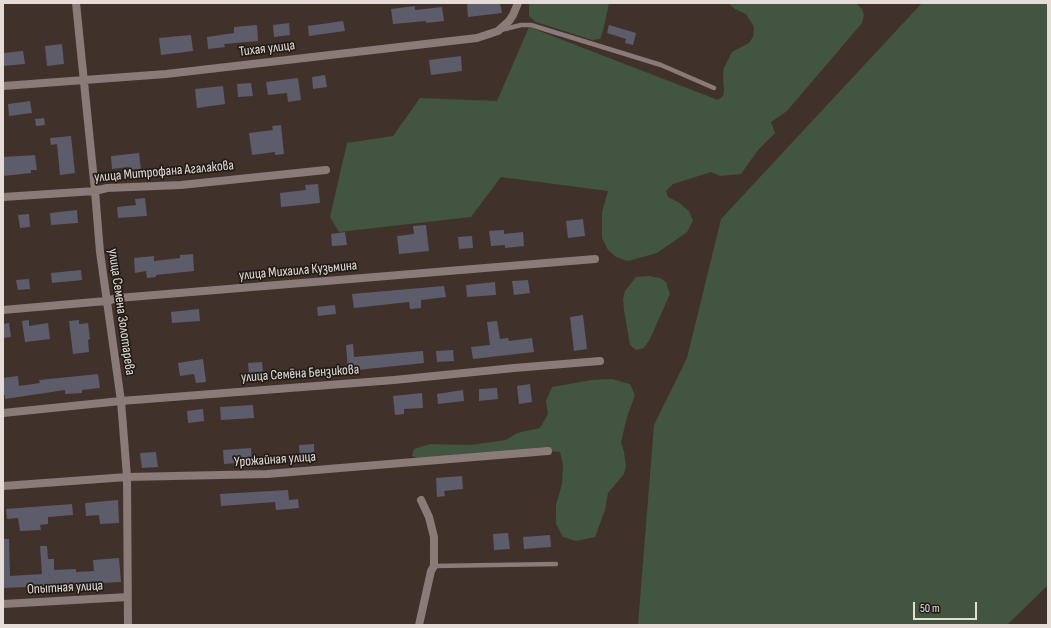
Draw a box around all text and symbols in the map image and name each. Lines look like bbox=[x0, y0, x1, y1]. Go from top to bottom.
street label: Тихая улица bbox=[238, 37, 296, 61]
street label: улица Митрофана Агалакова bbox=[93, 158, 235, 186]
street label: улица Семена Золотарева bbox=[104, 248, 138, 376]
street label: улица Михаила Кузьмина bbox=[238, 257, 358, 285]
street label: улица Семёна Бензикова bbox=[240, 361, 360, 387]
street label: Урожайная улица bbox=[234, 449, 316, 471]
street label: Опытная улица bbox=[27, 578, 103, 598]
scale bar bbox=[915, 594, 979, 620]
text: 50 m bbox=[920, 601, 940, 616]

